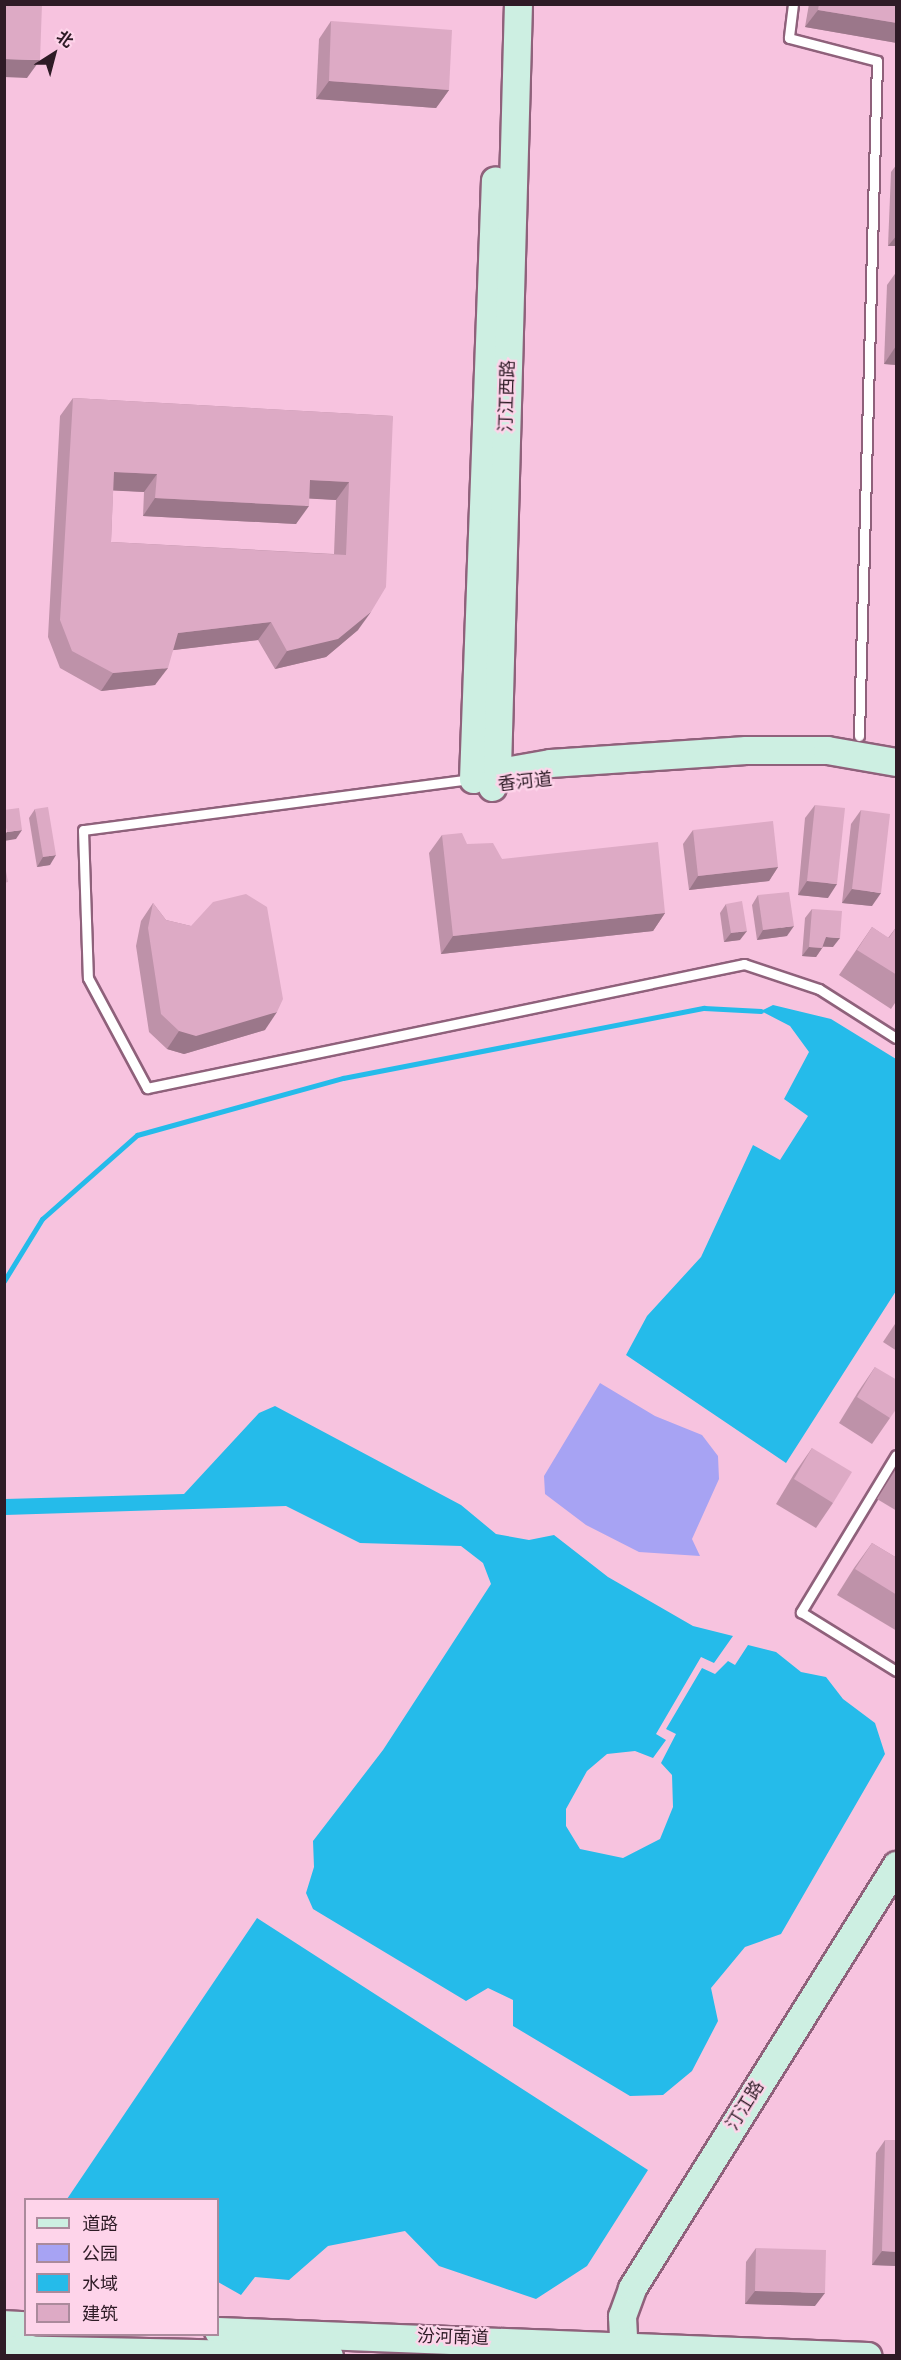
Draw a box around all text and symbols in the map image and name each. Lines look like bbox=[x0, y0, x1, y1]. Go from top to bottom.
north arrow bbox=[24, 24, 84, 84]
text: 北 bbox=[52, 26, 78, 53]
street label: 汀江西路 bbox=[496, 360, 520, 432]
street label: 香河道 bbox=[497, 769, 553, 797]
street label: 汀江路 bbox=[723, 2077, 769, 2135]
legend bbox=[24, 2198, 219, 2336]
text: 道路 bbox=[82, 2212, 118, 2237]
text: 公园 bbox=[82, 2242, 118, 2267]
text: 水域 bbox=[82, 2272, 118, 2297]
text: 建筑 bbox=[82, 2302, 118, 2327]
street label: 汾河南道 bbox=[417, 2326, 489, 2350]

